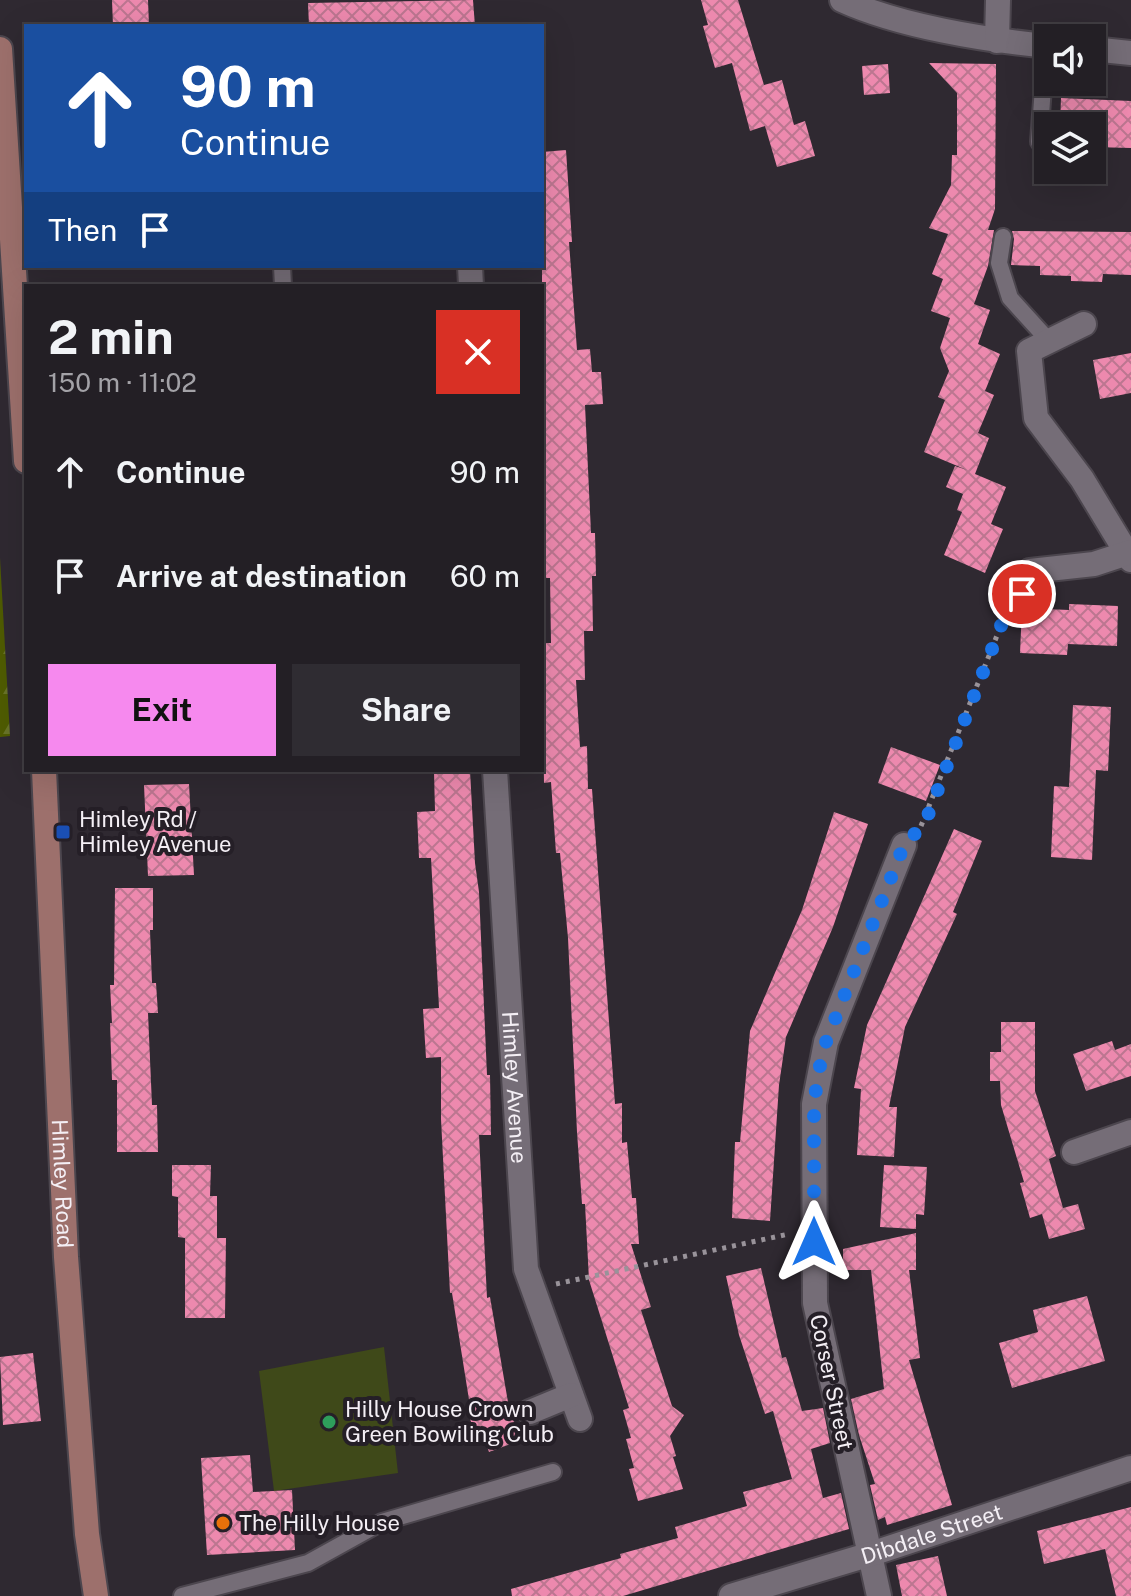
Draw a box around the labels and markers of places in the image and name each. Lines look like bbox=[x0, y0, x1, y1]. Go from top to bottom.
pin bbox=[988, 560, 1056, 628]
place label: Himley Rd / Himley Avenue bbox=[79, 806, 232, 857]
marker: Himley Rd / Himley Avenue bbox=[54, 823, 72, 841]
place label: Hilly House Crown Green Bowiling Club bbox=[345, 1396, 554, 1447]
marker: Hilly House Crown Green Bowiling Club bbox=[320, 1413, 338, 1431]
place label: The Hilly House bbox=[239, 1510, 400, 1536]
marker: The Hilly House bbox=[214, 1514, 232, 1532]

